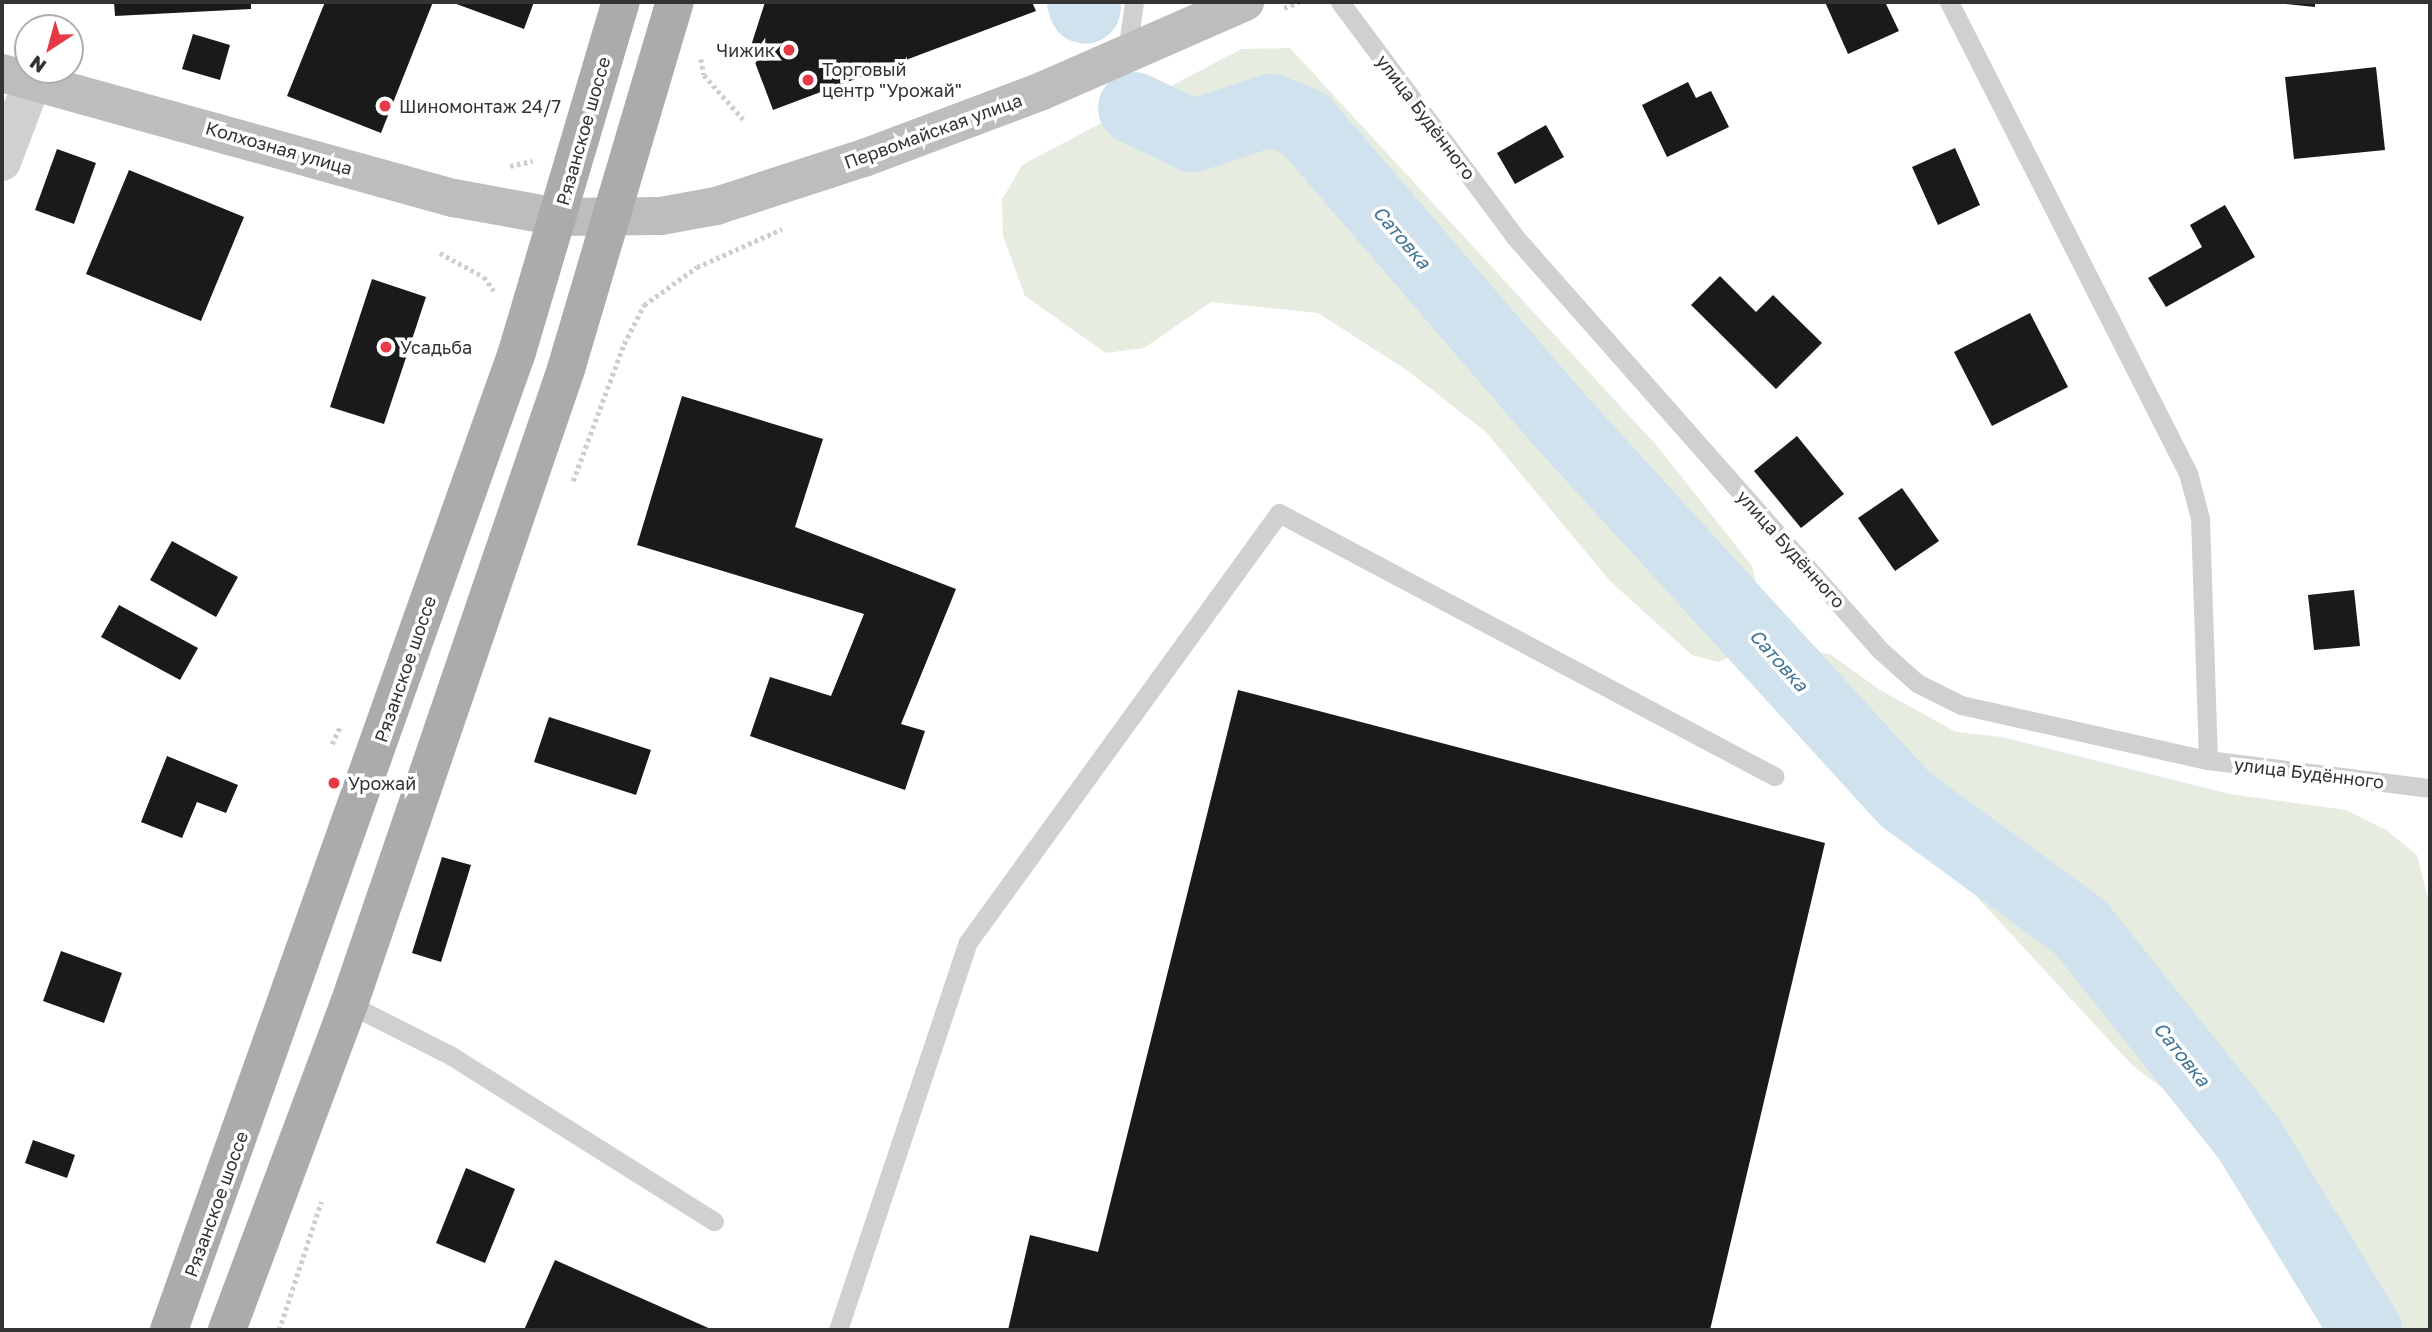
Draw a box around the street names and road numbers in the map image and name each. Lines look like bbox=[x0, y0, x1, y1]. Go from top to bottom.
street label: улица Будённого bbox=[1372, 50, 1480, 184]
street label: Рязанское шоссе bbox=[551, 54, 615, 208]
street label: Первомайская улица bbox=[841, 89, 1025, 173]
street label: Колхозная улица bbox=[203, 117, 355, 179]
street label: улица Будённого bbox=[1732, 486, 1850, 612]
street label: Рязанское шоссе bbox=[370, 593, 440, 745]
street label: улица Будённого bbox=[2233, 753, 2385, 793]
street label: Рязанское шоссе bbox=[180, 1128, 252, 1280]

